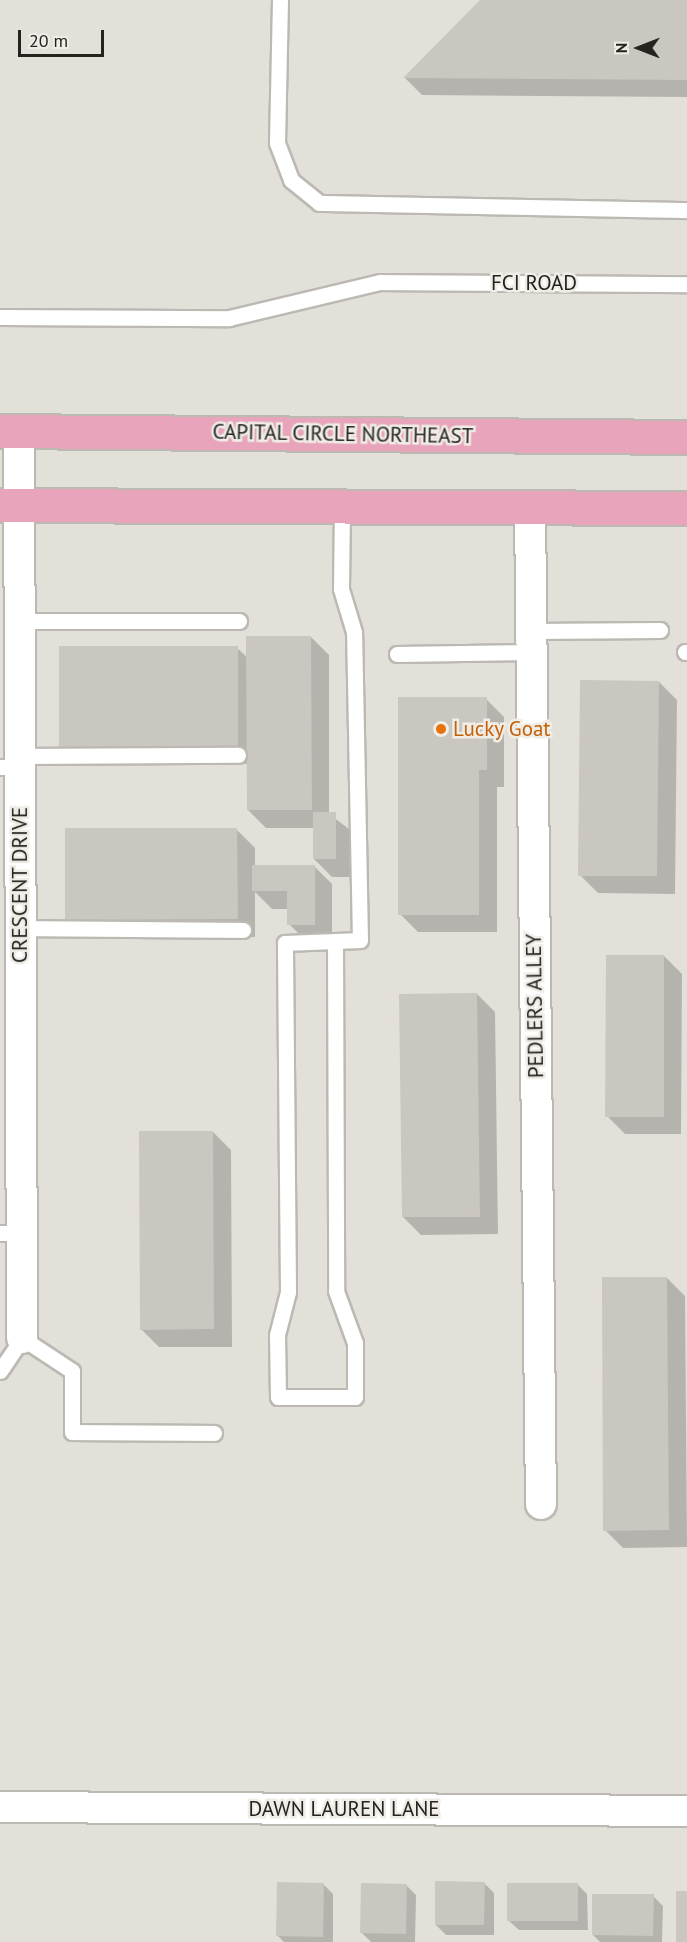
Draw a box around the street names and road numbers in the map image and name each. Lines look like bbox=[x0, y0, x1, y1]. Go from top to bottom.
street label: FCI ROAD bbox=[491, 270, 577, 296]
street label: CAPITAL CIRCLE NORTHEAST bbox=[212, 419, 474, 449]
street label: CRESCENT DRIVE bbox=[7, 806, 33, 964]
street label: PEDLERS ALLEY bbox=[521, 933, 549, 1079]
street label: DAWN LAUREN LANE bbox=[248, 1796, 440, 1822]

